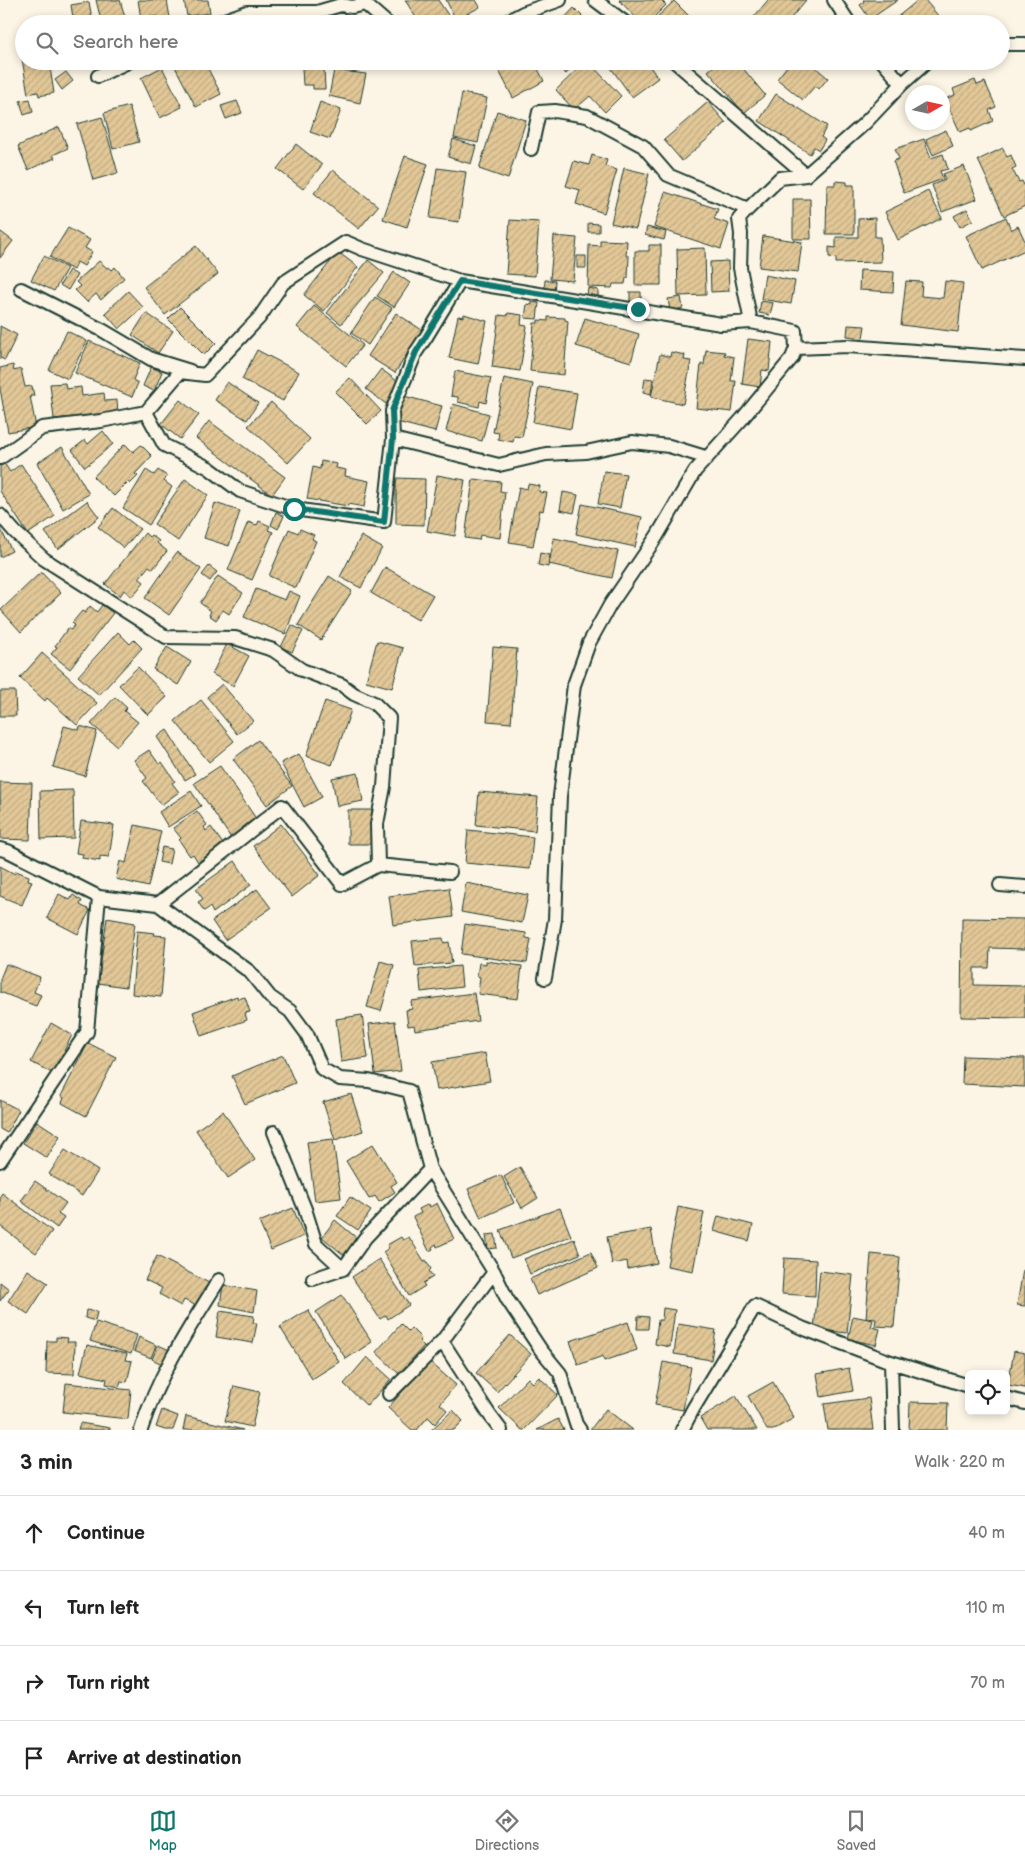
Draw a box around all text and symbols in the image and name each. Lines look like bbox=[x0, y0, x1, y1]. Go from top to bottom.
search box bbox=[15, 15, 1010, 70]
icon: search bbox=[33, 29, 61, 57]
text: Search here bbox=[73, 31, 178, 54]
north arrow bbox=[905, 85, 950, 130]
route end bbox=[627, 298, 650, 321]
route start bbox=[283, 498, 306, 521]
map controls bbox=[965, 1370, 1010, 1415]
button: locate bbox=[965, 1370, 1010, 1415]
text: 3 min bbox=[20, 1450, 73, 1475]
text: Walk · 220 m bbox=[915, 1453, 1005, 1472]
icon: ahead bbox=[20, 1519, 48, 1547]
text: Continue bbox=[67, 1522, 145, 1545]
text: 40 m bbox=[968, 1524, 1005, 1543]
icon: left bbox=[20, 1594, 48, 1622]
text: Turn left bbox=[67, 1597, 139, 1620]
text: 110 m bbox=[966, 1599, 1005, 1618]
icon: right bbox=[20, 1669, 48, 1697]
text: Turn right bbox=[67, 1672, 150, 1695]
text: 70 m bbox=[970, 1674, 1005, 1693]
icon: arrive bbox=[20, 1744, 48, 1772]
text: Arrive at destination bbox=[67, 1747, 242, 1770]
tab: Map bbox=[149, 1807, 177, 1854]
tab: Directions bbox=[475, 1807, 539, 1854]
tab: Saved bbox=[837, 1807, 876, 1854]

